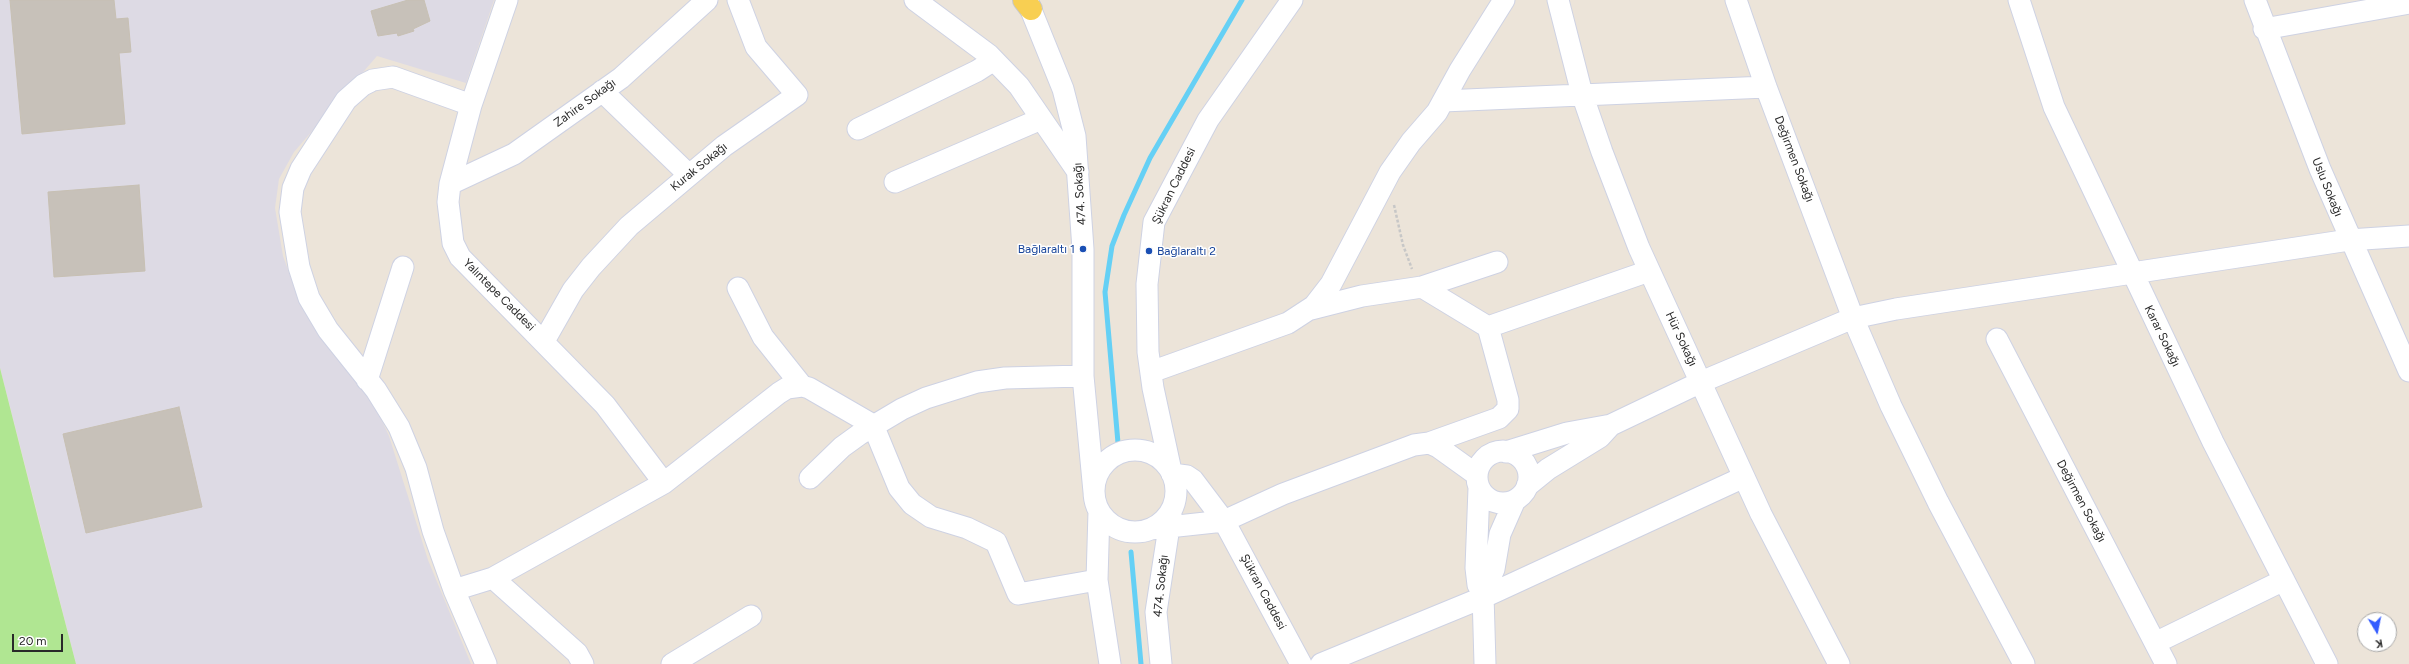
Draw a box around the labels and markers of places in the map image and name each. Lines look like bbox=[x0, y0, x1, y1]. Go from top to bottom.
place label: Bağlaraltı 1 bbox=[1018, 242, 1075, 256]
marker: Bağlaraltı 1 bbox=[1078, 244, 1088, 254]
place label: Bağlaraltı 2 bbox=[1157, 244, 1216, 258]
marker: Bağlaraltı 2 bbox=[1144, 246, 1154, 256]

